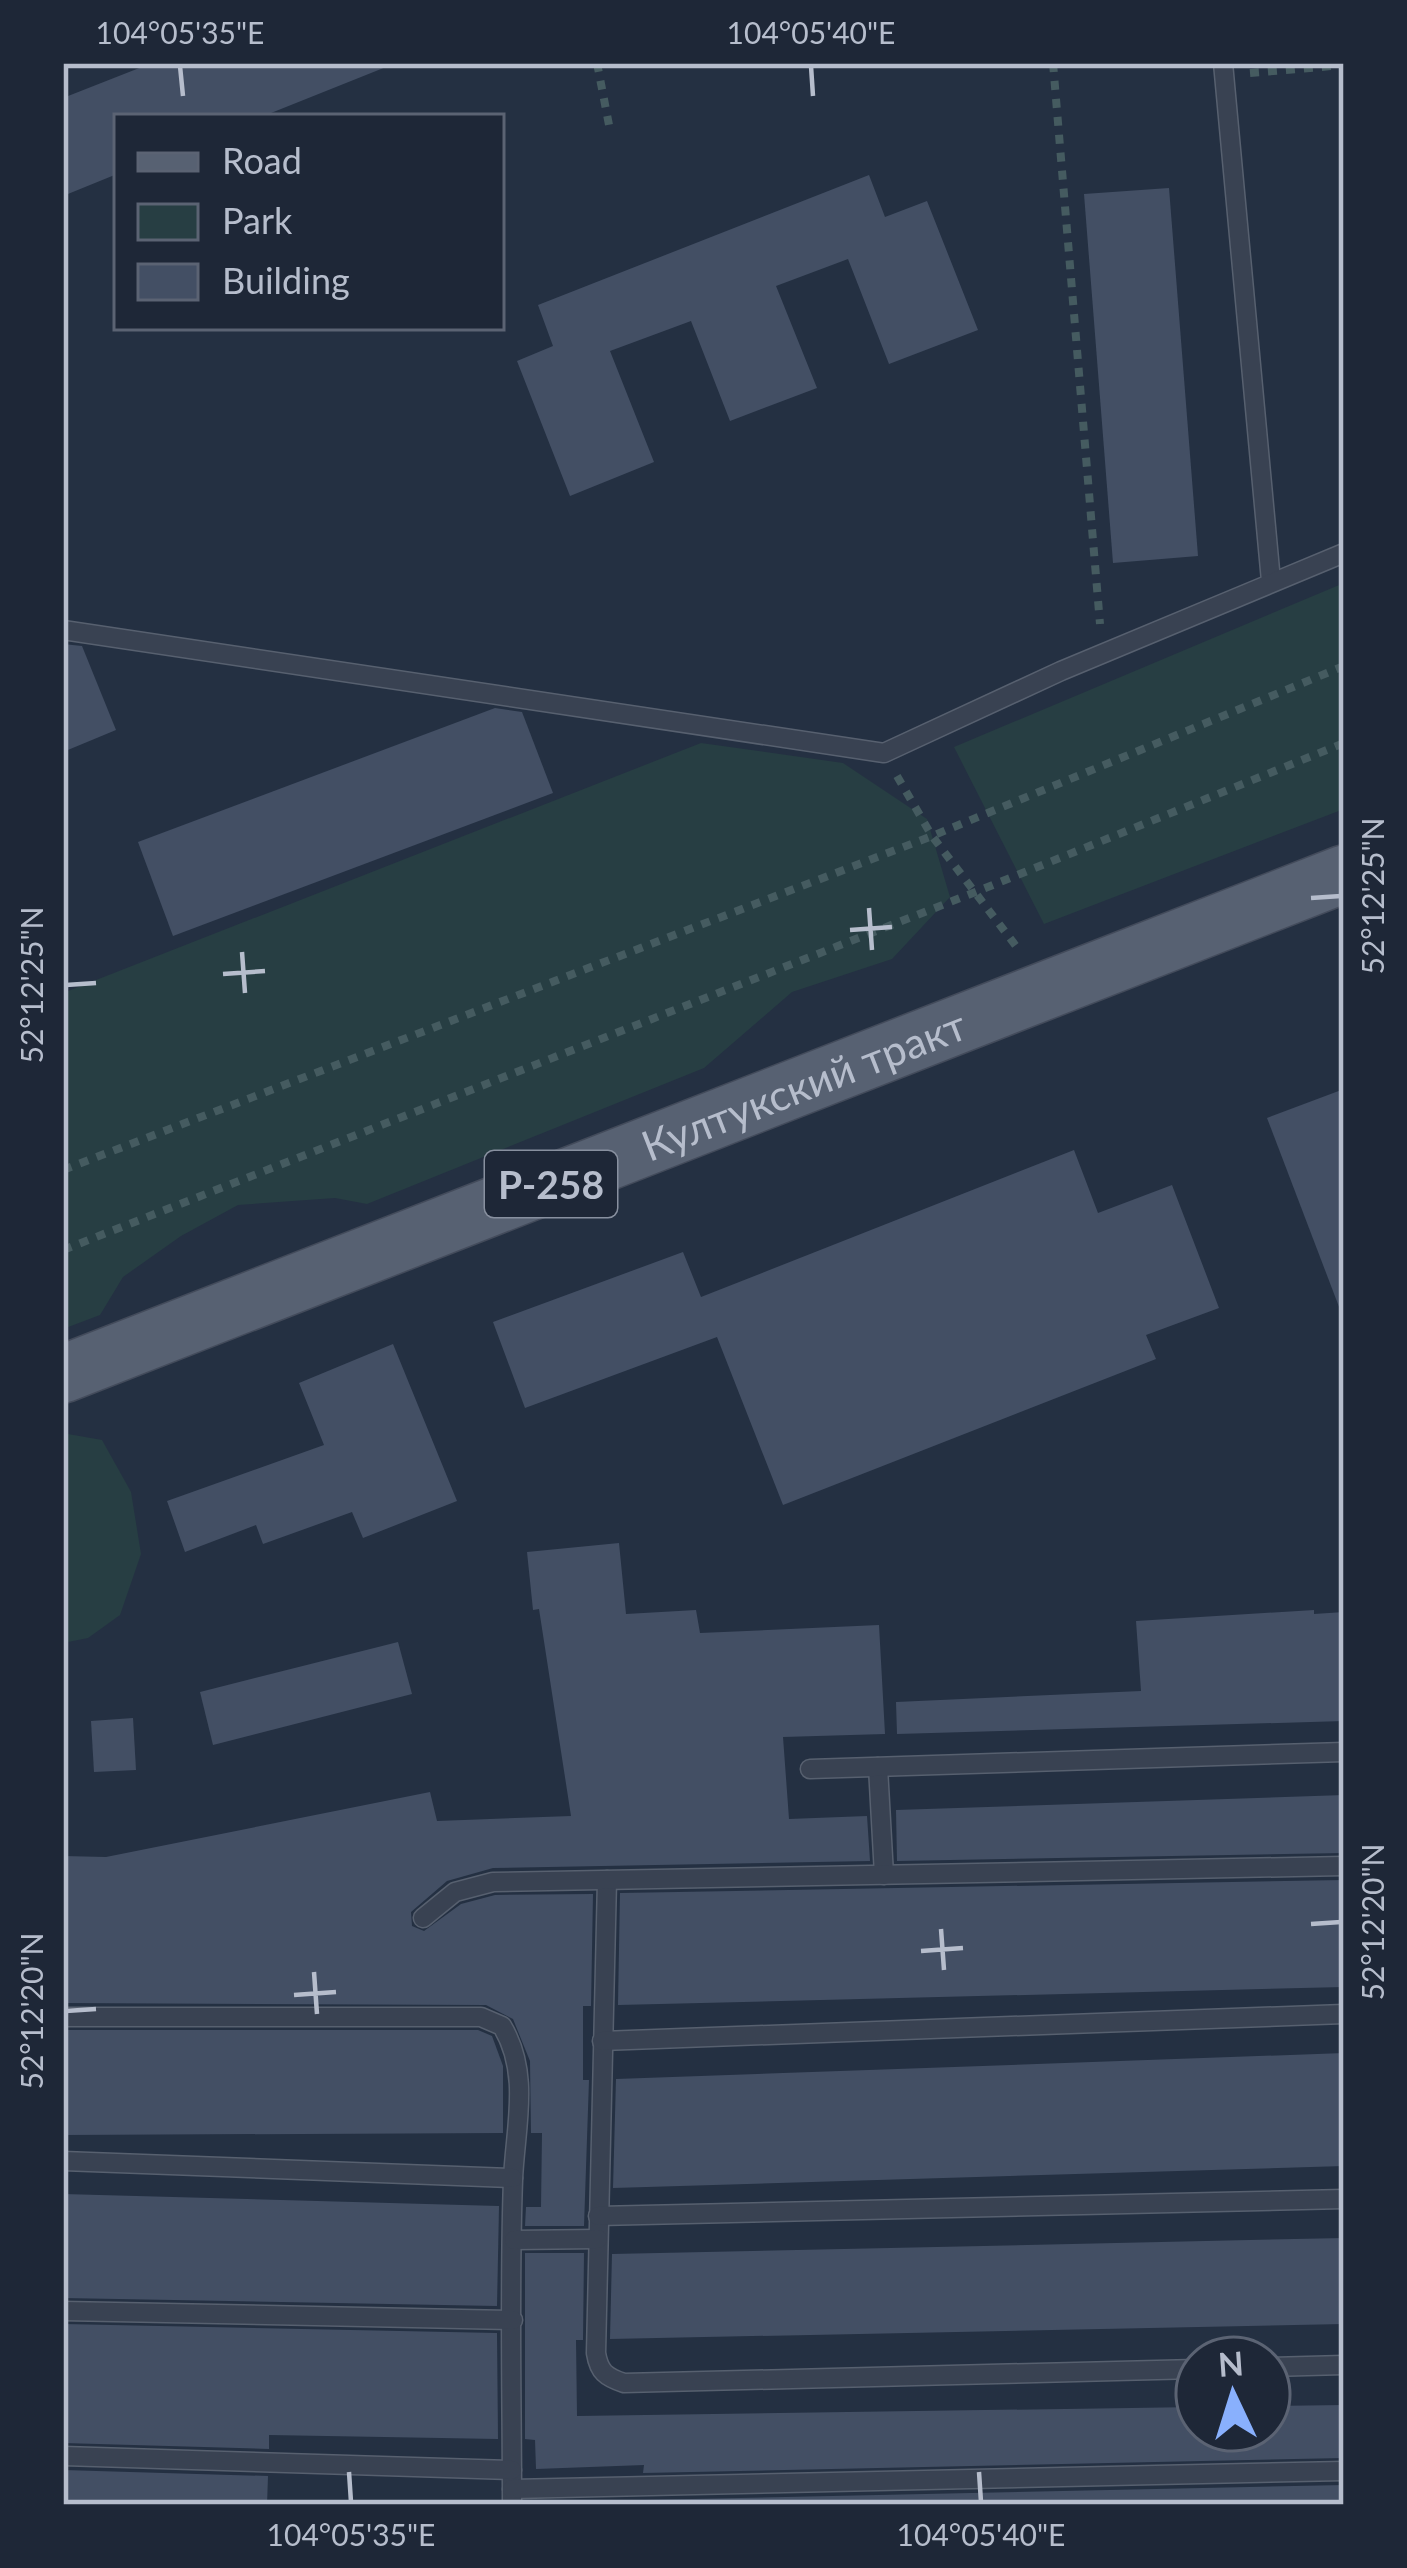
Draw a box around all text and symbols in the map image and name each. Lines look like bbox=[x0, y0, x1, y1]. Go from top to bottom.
text: 104°05'35"E bbox=[96, 14, 264, 50]
text: 104°05'40"E bbox=[727, 14, 895, 50]
legend bbox=[114, 114, 504, 330]
text: Road bbox=[222, 138, 302, 182]
text: Park bbox=[222, 198, 293, 242]
text: Building bbox=[222, 258, 350, 302]
text: 52°12'25"N bbox=[1354, 818, 1390, 974]
text: 52°12'25"N bbox=[13, 907, 49, 1063]
street label: Култукский тракт bbox=[634, 999, 973, 1171]
road number: Р-258 bbox=[485, 1151, 617, 1217]
text: 52°12'20"N bbox=[1354, 1844, 1390, 2000]
text: 52°12'20"N bbox=[13, 1933, 49, 2089]
north arrow bbox=[1173, 2334, 1293, 2454]
text: N bbox=[1217, 2342, 1245, 2384]
text: 104°05'35"E bbox=[267, 2516, 435, 2552]
text: 104°05'40"E bbox=[897, 2516, 1065, 2552]

